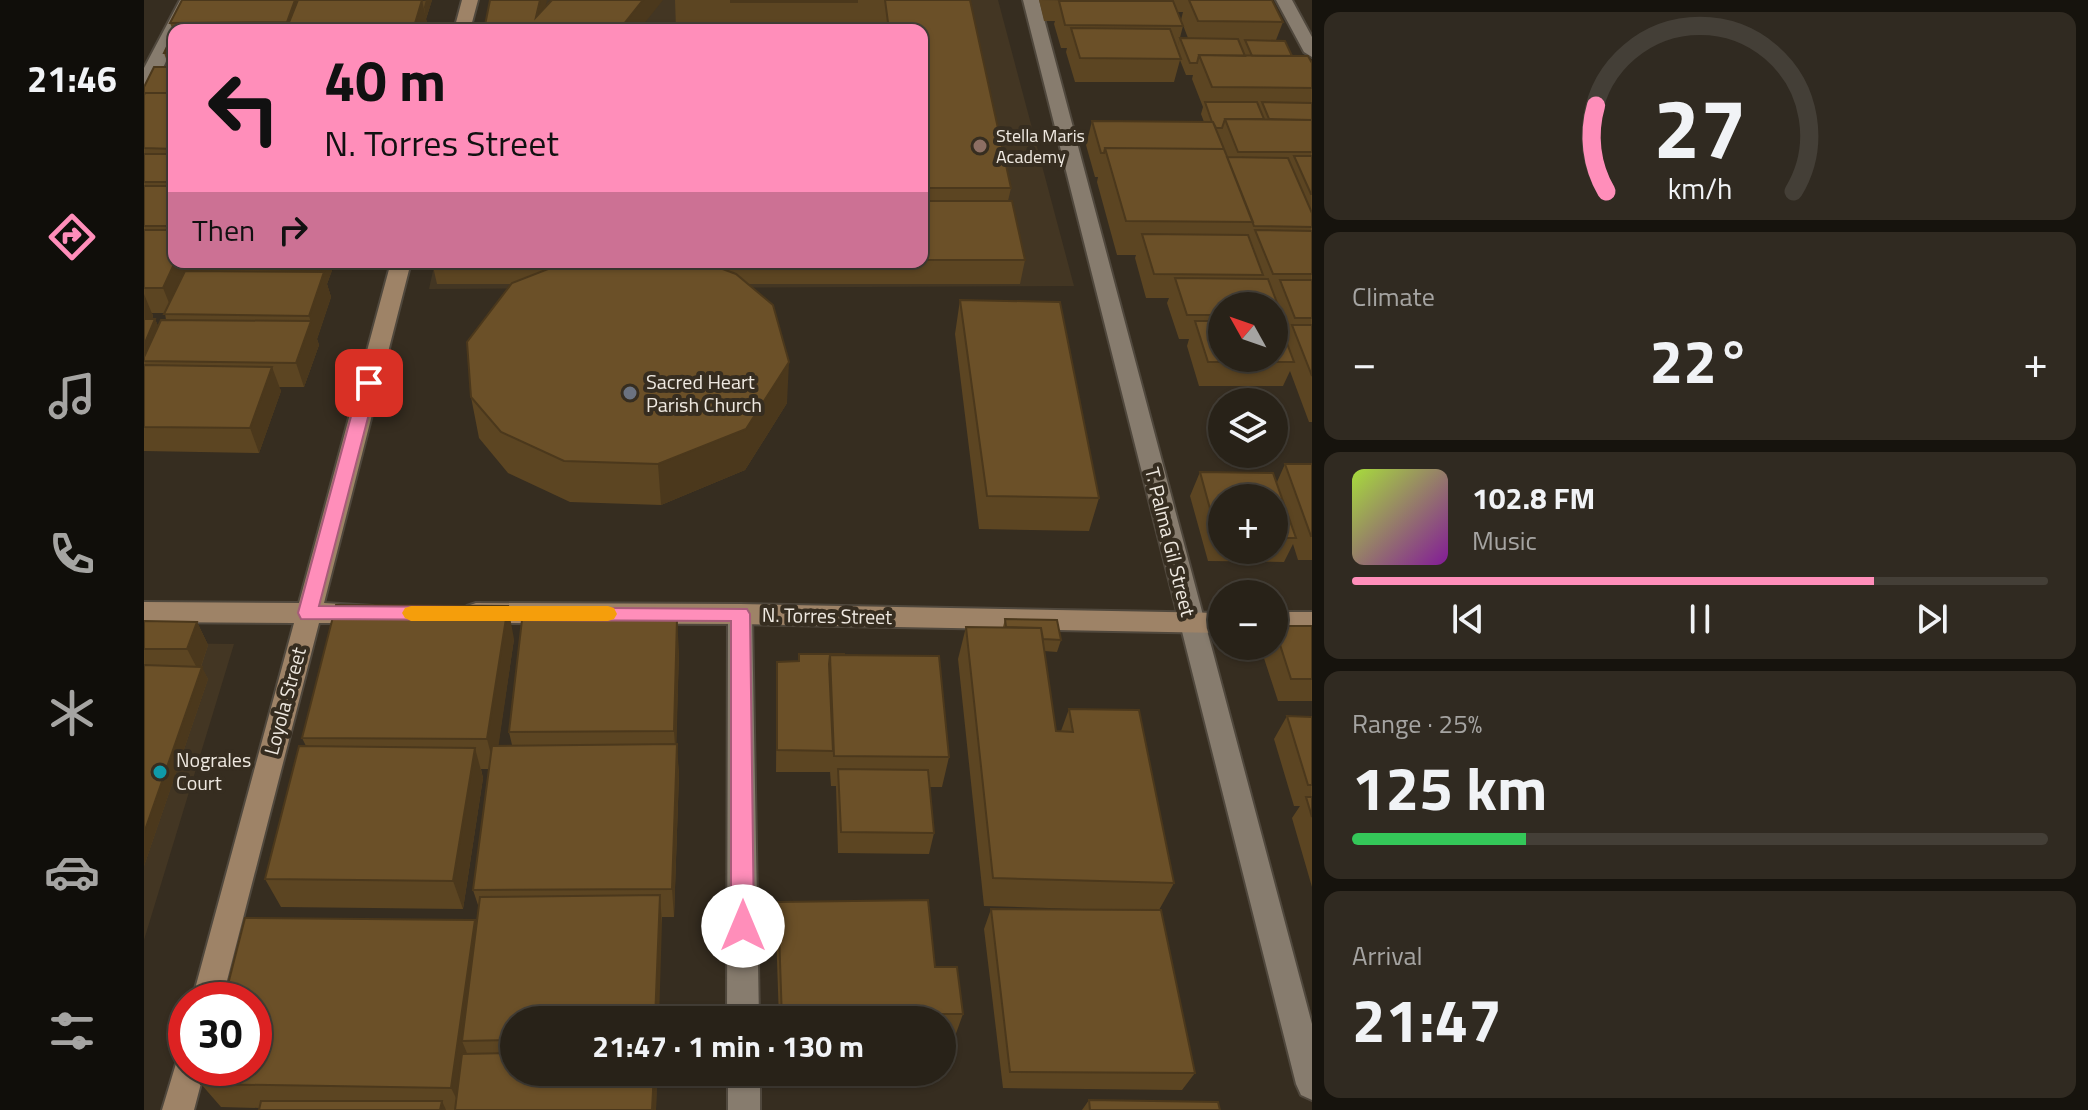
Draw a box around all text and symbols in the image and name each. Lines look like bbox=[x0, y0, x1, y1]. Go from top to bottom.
text: 40 m bbox=[324, 38, 446, 123]
text: 21:46 bbox=[27, 51, 117, 106]
icon: left bbox=[192, 56, 296, 160]
text: 27 bbox=[1653, 64, 1747, 190]
text: N. Torres Street bbox=[324, 115, 559, 170]
place label: Stella Maris Academy bbox=[996, 122, 1085, 170]
marker: Stella Maris Academy bbox=[971, 137, 989, 155]
text: km/h bbox=[1668, 167, 1732, 210]
text: Then bbox=[192, 207, 255, 253]
icon: right bbox=[271, 208, 315, 252]
icon: directions bbox=[44, 209, 100, 265]
text: Climate bbox=[1352, 277, 1435, 316]
north arrow bbox=[1208, 292, 1288, 372]
map controls bbox=[1208, 292, 1288, 660]
text: 22° bbox=[1650, 315, 1750, 406]
text: − bbox=[1352, 328, 1377, 395]
text: + bbox=[2023, 328, 2048, 395]
pin bbox=[335, 349, 403, 417]
icon: arrive bbox=[347, 361, 391, 405]
place label: Sacred Heart Parish Church bbox=[646, 366, 762, 420]
icon: music bbox=[44, 368, 100, 424]
marker: Sacred Heart Parish Church bbox=[621, 384, 639, 402]
button: layers bbox=[1208, 388, 1288, 468]
street label: T. Palma Gil Street bbox=[1137, 464, 1204, 620]
text: 102.8 FM bbox=[1472, 475, 1595, 521]
button: + bbox=[1208, 484, 1288, 564]
text: Music bbox=[1472, 521, 1537, 560]
icon: phone bbox=[44, 526, 100, 582]
button: − bbox=[1208, 580, 1288, 660]
icon: previous bbox=[1446, 597, 1490, 641]
icon: pause bbox=[1678, 597, 1722, 641]
icon: next bbox=[1910, 597, 1954, 641]
street label: N. Torres Street bbox=[761, 599, 893, 632]
street label: Loyola Street bbox=[255, 643, 314, 758]
icon: climate bbox=[44, 685, 100, 741]
text: Range · 25% bbox=[1352, 704, 1482, 743]
text: 125 km bbox=[1352, 742, 1547, 833]
place label: Nograles Court bbox=[176, 744, 251, 798]
marker: Nograles Court bbox=[151, 763, 169, 781]
icon: car bbox=[44, 844, 100, 900]
position arrow bbox=[701, 884, 785, 968]
text: Arrival bbox=[1352, 936, 1423, 975]
text: 21:47 bbox=[1352, 974, 1502, 1065]
speed limit sign: 30 bbox=[168, 982, 272, 1086]
icon: filters bbox=[44, 1003, 100, 1059]
text: 21:47 · 1 min · 130 m bbox=[592, 1023, 864, 1069]

